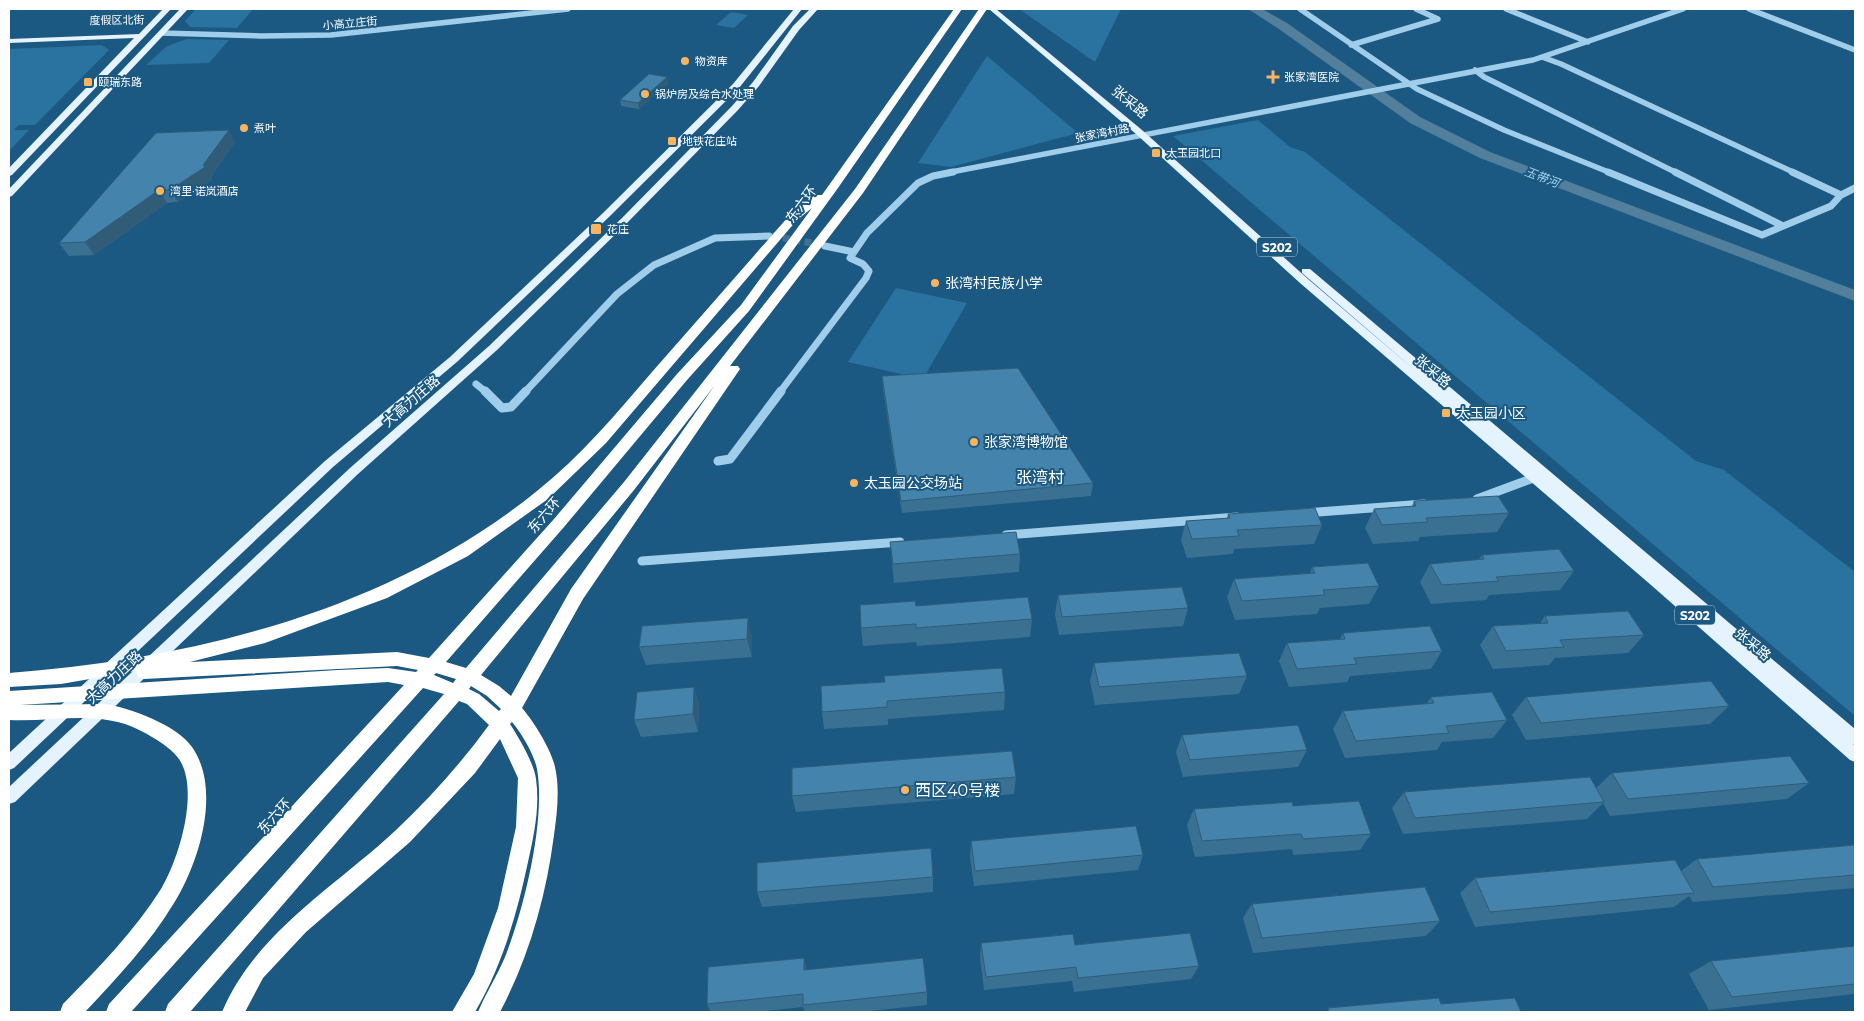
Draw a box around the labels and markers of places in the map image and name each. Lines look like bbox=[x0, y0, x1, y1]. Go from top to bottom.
place label: 物资库 bbox=[695, 54, 728, 68]
marker: 物资库 bbox=[679, 55, 691, 67]
marker: 张家湾医院 bbox=[1266, 70, 1280, 84]
place label: 张家湾医院 bbox=[1284, 70, 1339, 84]
place label: 颐瑞东路 bbox=[98, 75, 142, 89]
marker: 颐瑞东路 bbox=[82, 76, 94, 88]
place label: 锅炉房及综合水处理 bbox=[655, 87, 754, 101]
marker: 锅炉房及综合水处理 bbox=[639, 88, 651, 100]
place label: 煮叶 bbox=[254, 121, 276, 135]
marker: 煮叶 bbox=[238, 122, 250, 134]
place label: 地铁花庄站 bbox=[682, 134, 737, 148]
marker: 地铁花庄站 bbox=[666, 135, 678, 147]
place label: 太玉园北口 bbox=[1166, 146, 1221, 160]
marker: 太玉园北口 bbox=[1150, 147, 1162, 159]
place label: 湾里·诺岚酒店 bbox=[170, 184, 239, 198]
marker: 湾里·诺岚酒店 bbox=[154, 185, 166, 197]
marker: 花庄 bbox=[589, 222, 603, 236]
place label: 花庄 bbox=[607, 222, 629, 236]
place label: 张湾村民族小学 bbox=[945, 274, 1043, 292]
marker: 张湾村民族小学 bbox=[929, 277, 941, 289]
place label: 太玉园小区 bbox=[1456, 404, 1526, 422]
marker: 太玉园小区 bbox=[1440, 407, 1452, 419]
place label: 张家湾博物馆 bbox=[984, 433, 1068, 451]
marker: 张家湾博物馆 bbox=[968, 436, 980, 448]
place label: 太玉园公交场站 bbox=[864, 474, 962, 492]
marker: 太玉园公交场站 bbox=[848, 477, 860, 489]
place label: 西区40号楼 bbox=[915, 781, 1000, 800]
marker: 西区40号楼 bbox=[899, 784, 911, 796]

